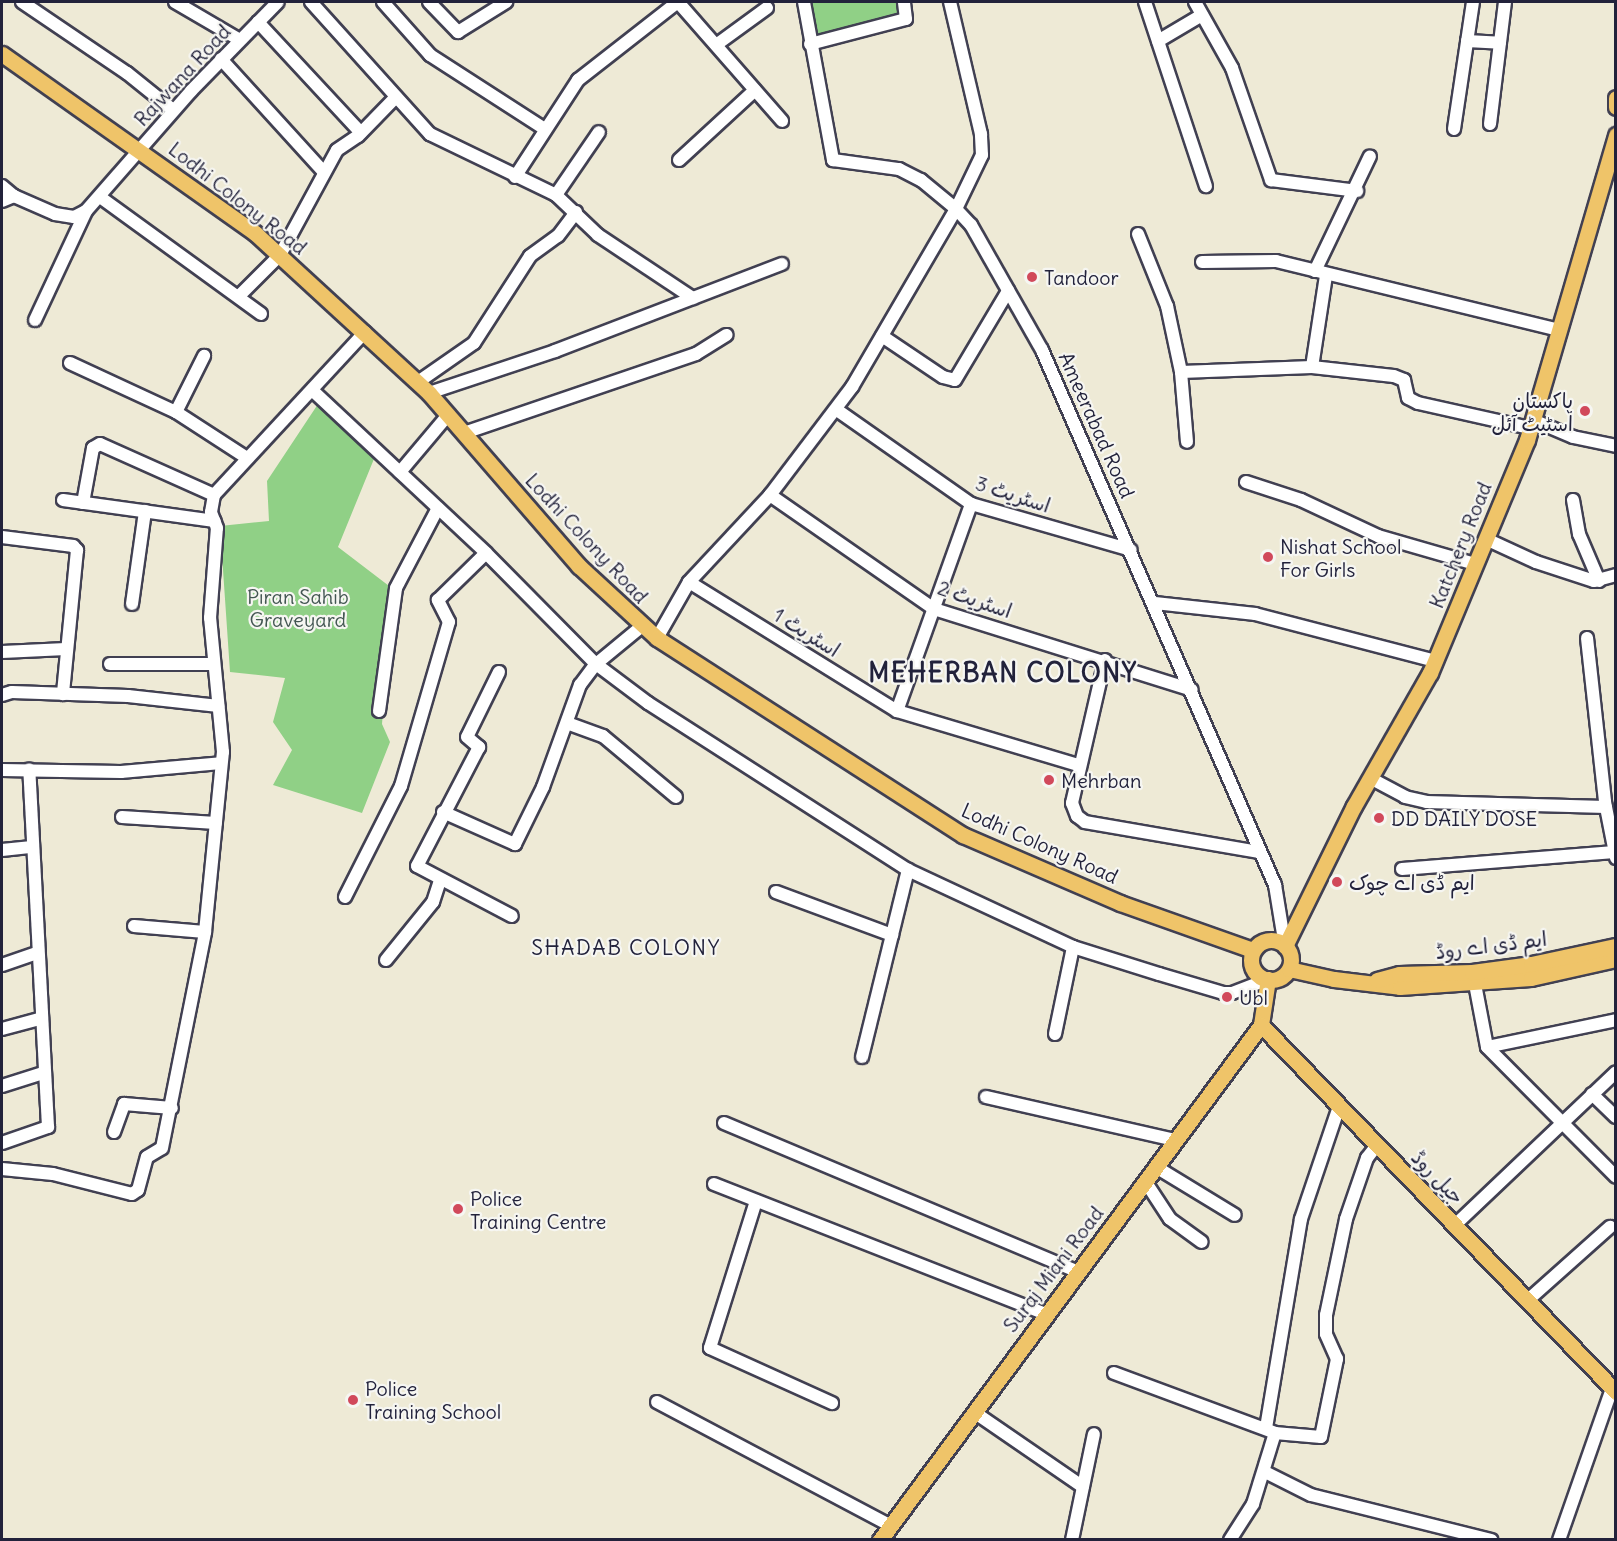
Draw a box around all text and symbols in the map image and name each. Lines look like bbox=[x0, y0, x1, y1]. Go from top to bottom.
street label: Rajwana Road bbox=[129, 19, 235, 131]
street label: Lodhi Colony Road bbox=[164, 137, 312, 259]
place label: Tandoor bbox=[1044, 265, 1119, 289]
marker: Tandoor bbox=[1025, 270, 1039, 284]
street label: Ameerabad Road bbox=[1054, 348, 1140, 502]
place label: پاکستان اسٹیٹ آئل bbox=[1491, 388, 1573, 435]
marker: پاکستان اسٹیٹ آئل bbox=[1578, 404, 1592, 418]
street label: Lodhi Colony Road bbox=[521, 468, 653, 608]
street label: اسٹریٹ 3 bbox=[973, 471, 1053, 517]
street label: Katchery Road bbox=[1424, 478, 1496, 612]
place label: Nishat School For Girls bbox=[1280, 534, 1402, 581]
marker: Nishat School For Girls bbox=[1261, 550, 1275, 564]
street label: اسٹریٹ 2 bbox=[935, 575, 1015, 623]
park label: Piran Sahib Graveyard bbox=[247, 584, 349, 631]
street label: اسٹریٹ 1 bbox=[769, 602, 845, 662]
district label: MEHERBAN COLONY bbox=[868, 657, 1138, 689]
place label: Mehrban bbox=[1061, 768, 1142, 792]
marker: Mehrban bbox=[1042, 773, 1056, 787]
street label: Lodhi Colony Road bbox=[958, 798, 1122, 888]
place label: DD DAILY DOSE bbox=[1391, 806, 1537, 830]
marker: DD DAILY DOSE bbox=[1372, 811, 1386, 825]
place label: ایم ڈی اے چوک bbox=[1349, 870, 1475, 894]
marker: ایم ڈی اے چوک bbox=[1330, 875, 1344, 889]
street label: ایم ڈی اے روڈ bbox=[1434, 926, 1548, 964]
district label: SHADAB COLONY bbox=[531, 935, 721, 961]
place label: Ubl bbox=[1239, 985, 1268, 1009]
marker: Ubl bbox=[1220, 990, 1234, 1004]
street label: جیل روڈ bbox=[1407, 1145, 1469, 1209]
place label: Police Training Centre bbox=[470, 1186, 606, 1233]
street label: Suraj Miani Road bbox=[998, 1201, 1108, 1337]
marker: Police Training Centre bbox=[451, 1202, 465, 1216]
place label: Police Training School bbox=[365, 1376, 501, 1423]
marker: Police Training School bbox=[346, 1393, 360, 1407]

